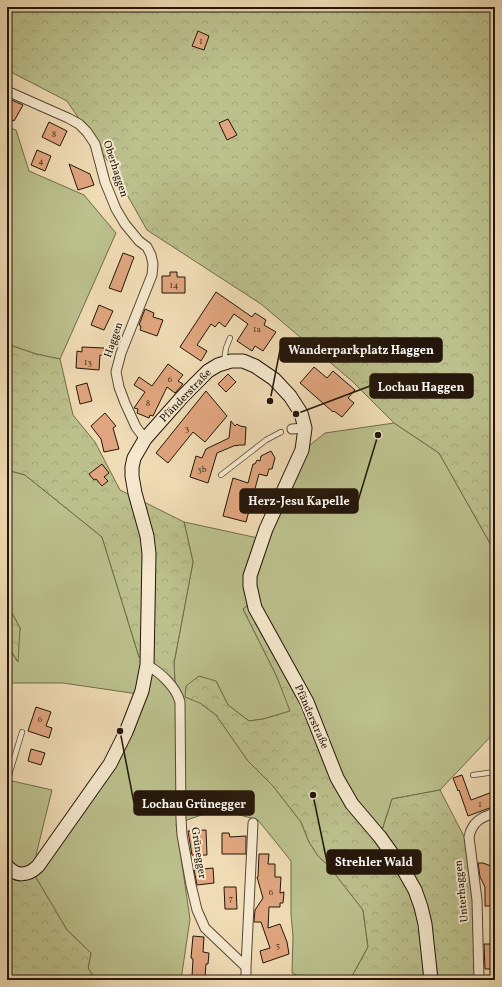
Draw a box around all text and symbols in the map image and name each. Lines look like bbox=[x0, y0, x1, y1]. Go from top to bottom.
house number: 1 bbox=[199, 35, 203, 48]
house number: 8 bbox=[52, 128, 57, 141]
street label: Oberhaggen bbox=[99, 139, 131, 200]
house number: 4 bbox=[38, 155, 44, 168]
house number: 14 bbox=[170, 279, 178, 292]
street label: Haggen bbox=[101, 320, 127, 360]
house number: 1a bbox=[253, 323, 261, 336]
callout: Wanderparkplatz Haggen bbox=[280, 338, 442, 362]
text: Wanderparkplatz Haggen bbox=[288, 343, 434, 359]
house number: 13 bbox=[84, 356, 92, 369]
street label: Pfänderstraße bbox=[157, 366, 215, 426]
house number: 6 bbox=[168, 373, 173, 386]
callout: Lochau Haggen bbox=[370, 374, 473, 398]
text: Lochau Haggen bbox=[378, 380, 464, 396]
house number: 8 bbox=[146, 397, 151, 410]
house number: 3 bbox=[185, 422, 190, 435]
house number: 3b bbox=[197, 463, 207, 476]
callout: Herz-Jesu Kapelle bbox=[240, 489, 358, 513]
text: Herz-Jesu Kapelle bbox=[248, 494, 350, 510]
street label: Pfänderstraße bbox=[290, 682, 332, 752]
house number: 6 bbox=[38, 713, 43, 726]
callout: Lochau Grünegger bbox=[134, 791, 254, 815]
text: Lochau Grünegger bbox=[142, 797, 246, 813]
house number: 1 bbox=[478, 798, 482, 811]
street label: Grünegger bbox=[187, 826, 210, 880]
callout: Strehler Wald bbox=[327, 850, 421, 874]
text: Strehler Wald bbox=[335, 855, 414, 871]
street label: Unterhaggen bbox=[451, 859, 473, 923]
house number: 6 bbox=[269, 886, 274, 899]
house number: 7 bbox=[229, 892, 233, 905]
house number: 5 bbox=[276, 939, 280, 952]

